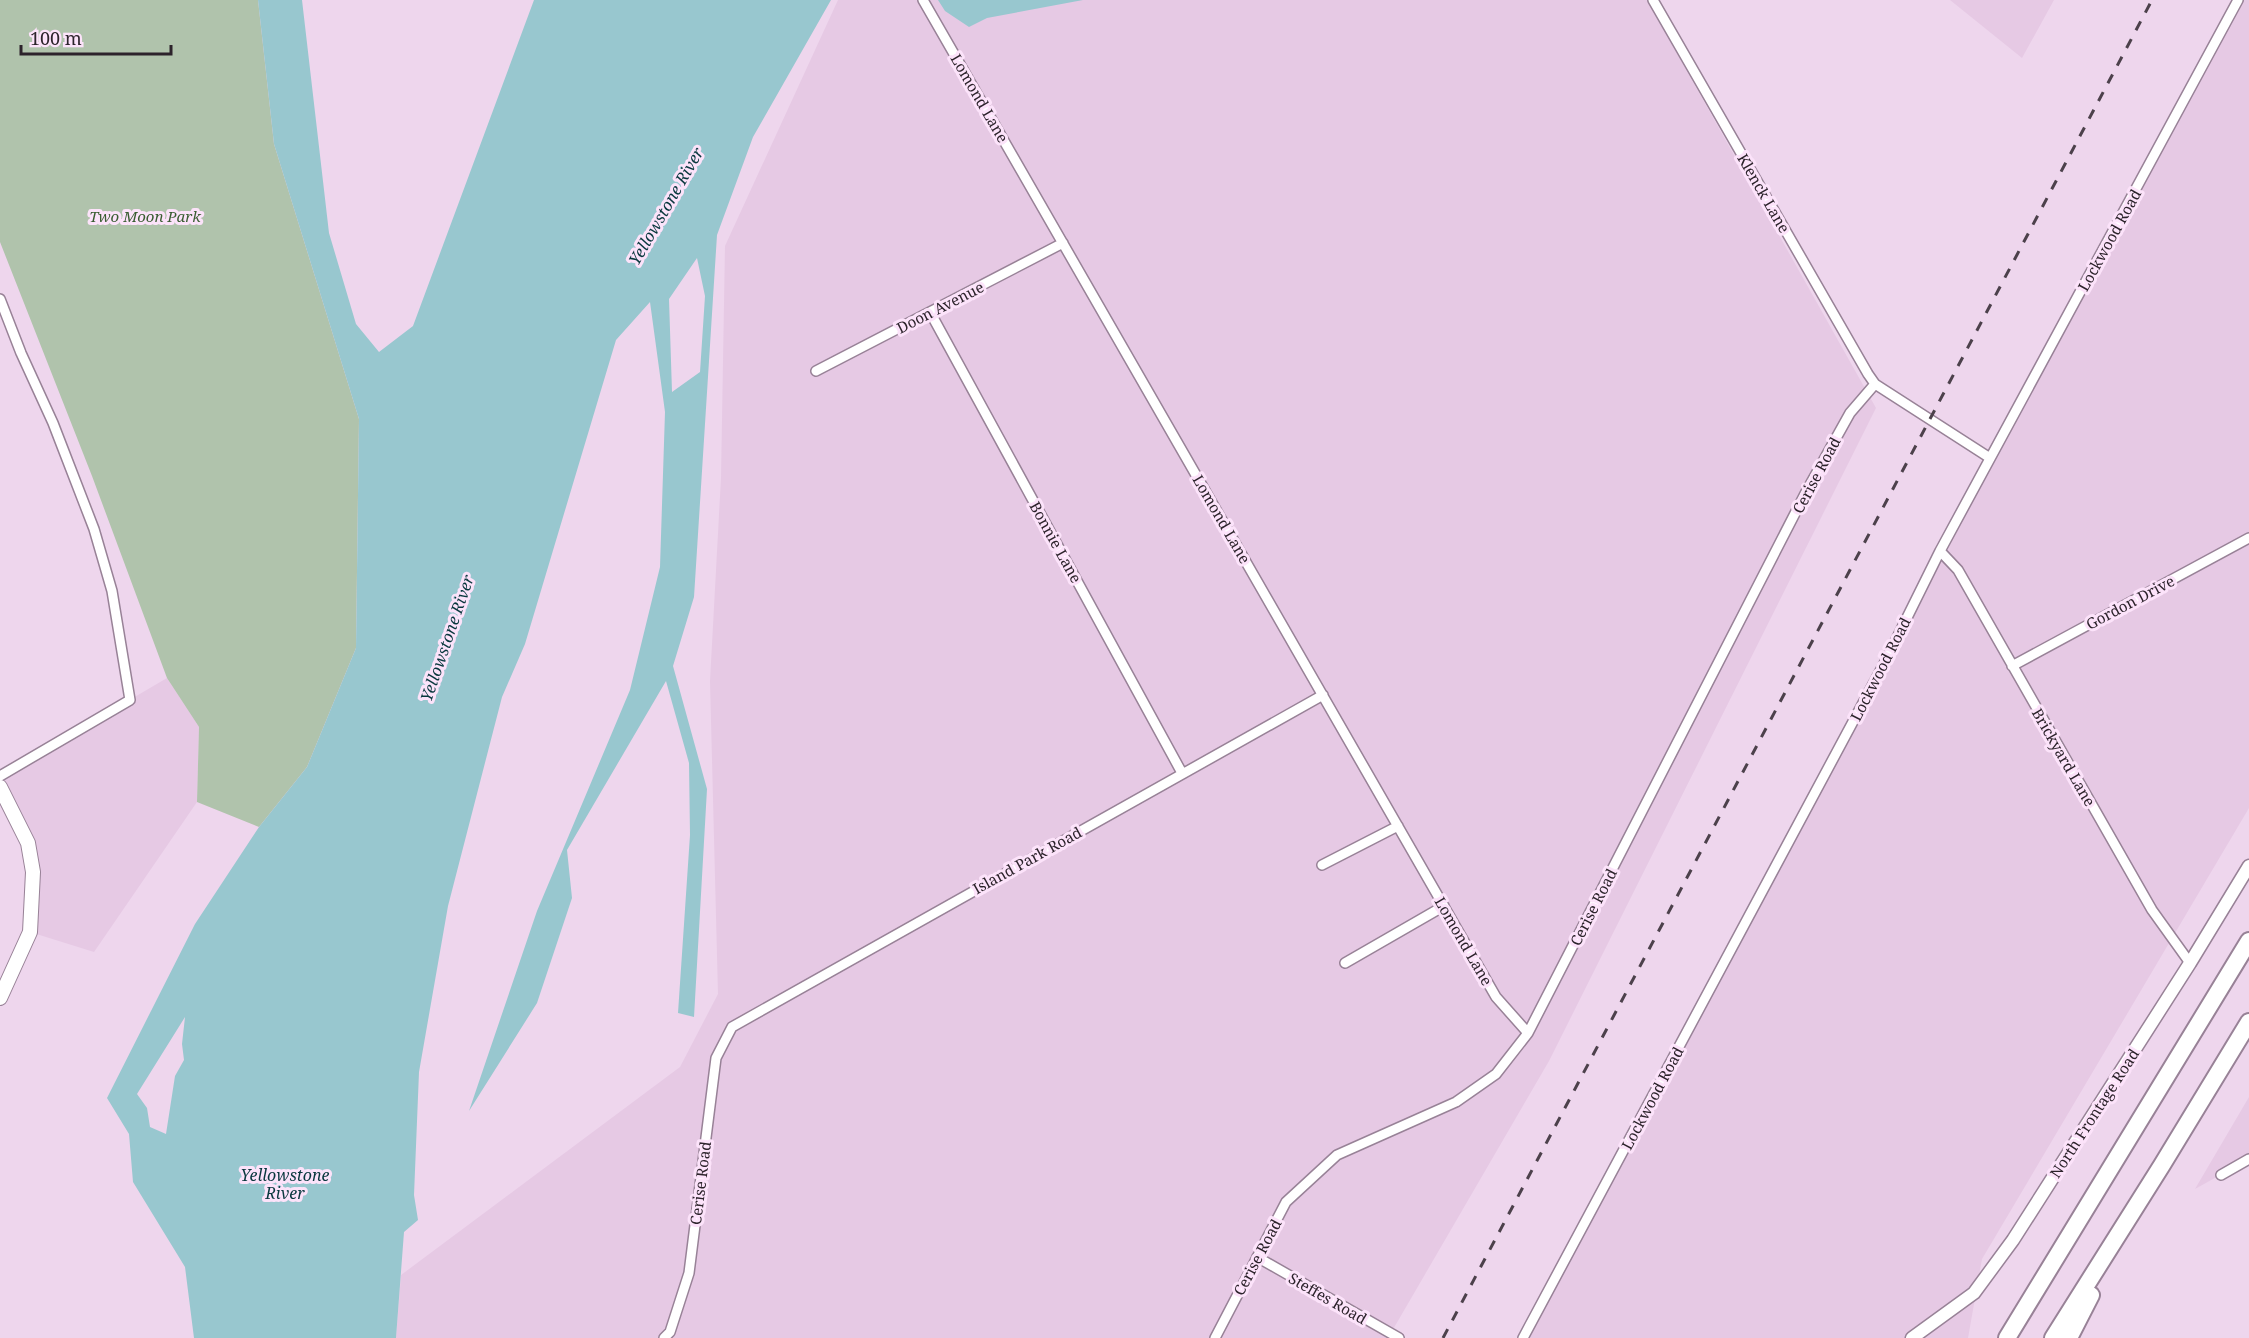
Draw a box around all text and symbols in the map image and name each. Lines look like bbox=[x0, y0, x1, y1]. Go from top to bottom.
scale bar bbox=[21, 18, 171, 56]
text: 100 m bbox=[30, 26, 82, 50]
street label: Lomond Lane bbox=[947, 50, 1013, 146]
water label: Yellowstone River bbox=[623, 143, 709, 269]
street label: Klenck Lane bbox=[1733, 150, 1795, 236]
street label: Lockwood Road bbox=[2073, 185, 2145, 295]
park label: Two Moon Park bbox=[89, 206, 201, 226]
street label: Doon Avenue bbox=[893, 276, 987, 338]
street label: Cerise Road bbox=[1787, 433, 1845, 517]
street label: Lomond Lane bbox=[1189, 471, 1255, 567]
street label: Bonnie Lane bbox=[1025, 498, 1087, 586]
street label: Gordon Drive bbox=[2082, 570, 2178, 634]
water label: Yellowstone River bbox=[415, 571, 479, 704]
street label: Lockwood Road bbox=[1845, 614, 1915, 724]
street label: Brickyard Lane bbox=[2028, 704, 2100, 810]
street label: Island Park Road bbox=[969, 822, 1085, 898]
street label: Cerise Road bbox=[1565, 865, 1621, 949]
street label: Lomond Lane bbox=[1431, 893, 1497, 989]
street label: Lockwood Road bbox=[1616, 1043, 1688, 1153]
street label: North Frontage Road bbox=[2045, 1045, 2143, 1181]
street label: Cerise Road bbox=[685, 1140, 715, 1226]
water label: Yellowstone River bbox=[241, 1164, 329, 1204]
street label: Cerise Road bbox=[1228, 1215, 1286, 1299]
street label: Steffes Road bbox=[1285, 1268, 1371, 1328]

